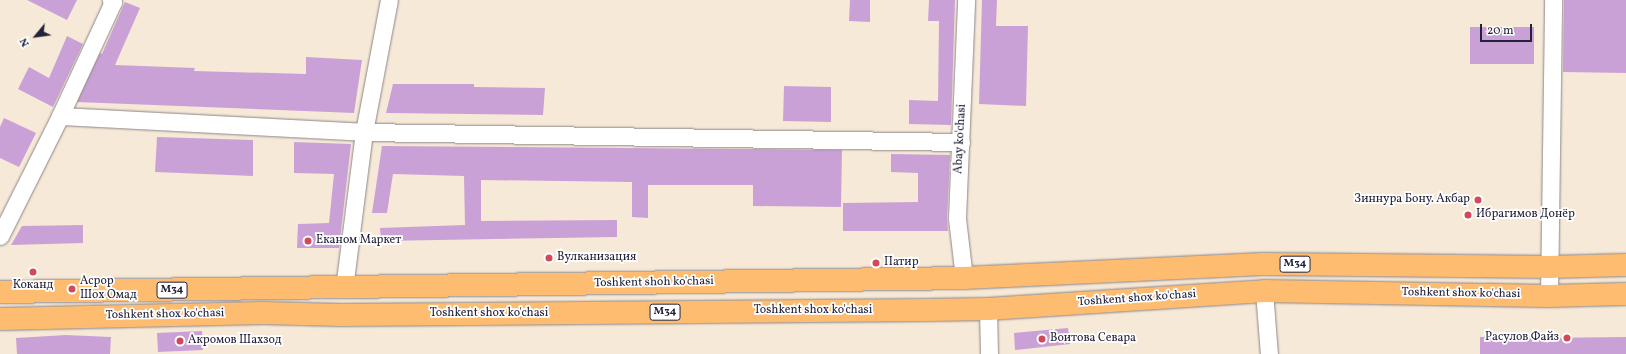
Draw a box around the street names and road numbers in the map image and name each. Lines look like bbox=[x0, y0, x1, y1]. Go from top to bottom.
street label: Abay ko'chasi bbox=[952, 103, 970, 175]
road number: M34 bbox=[1279, 255, 1311, 273]
street label: Toshkent shoh ko'chasi bbox=[594, 275, 714, 291]
road number: M34 bbox=[156, 281, 188, 299]
street label: Toshkent shox ko'chasi bbox=[1402, 286, 1520, 302]
street label: Toshkent shox ko'chasi bbox=[1077, 288, 1197, 310]
road number: M34 bbox=[649, 303, 681, 321]
street label: Toshkent shox ko'chasi bbox=[754, 304, 872, 318]
street label: Toshkent shox ko'chasi bbox=[106, 307, 224, 323]
street label: Toshkent shox ko'chasi bbox=[430, 307, 548, 321]

